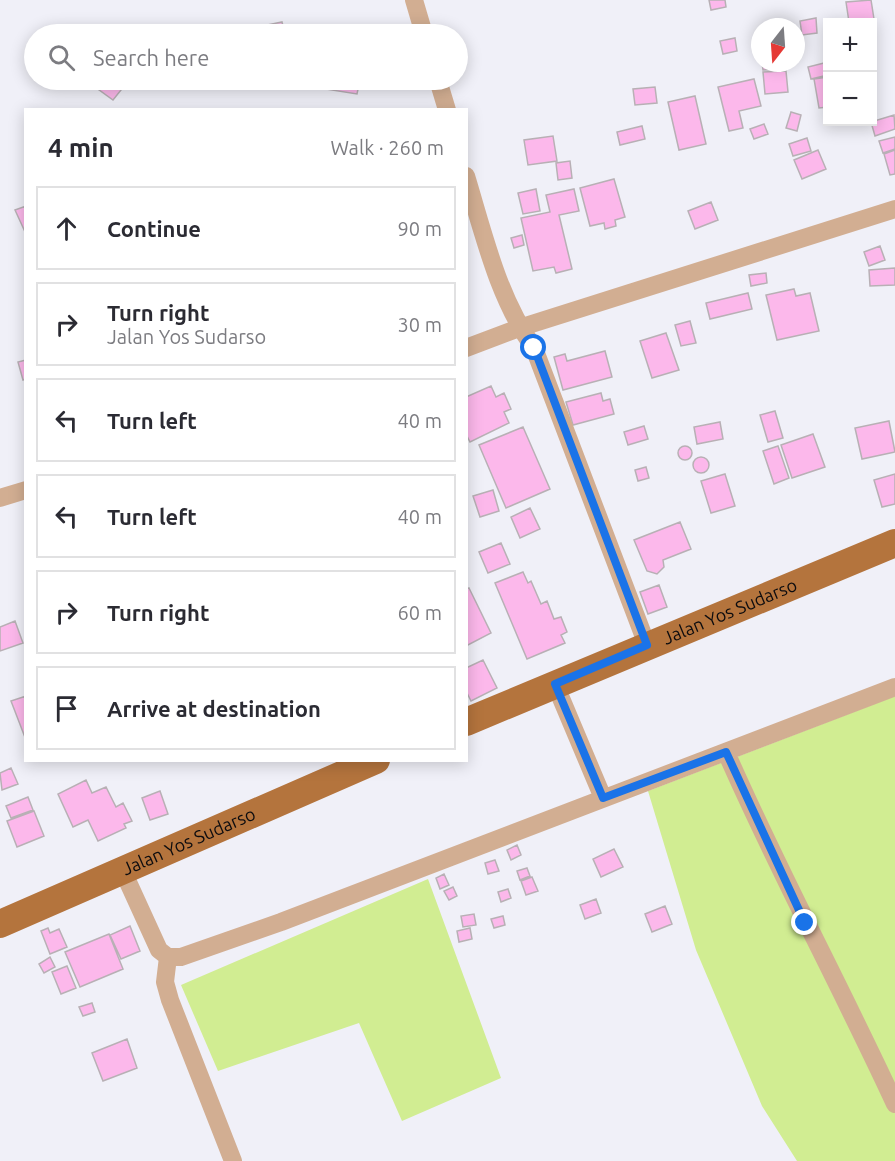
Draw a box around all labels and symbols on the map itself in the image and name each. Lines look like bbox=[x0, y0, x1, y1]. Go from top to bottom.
north arrow bbox=[751, 18, 805, 72]
route start bbox=[520, 334, 546, 360]
street label: Jalan Yos Sudarso bbox=[660, 574, 800, 648]
street label: Jalan Yos Sudarso bbox=[119, 803, 258, 879]
route end bbox=[791, 909, 817, 935]

